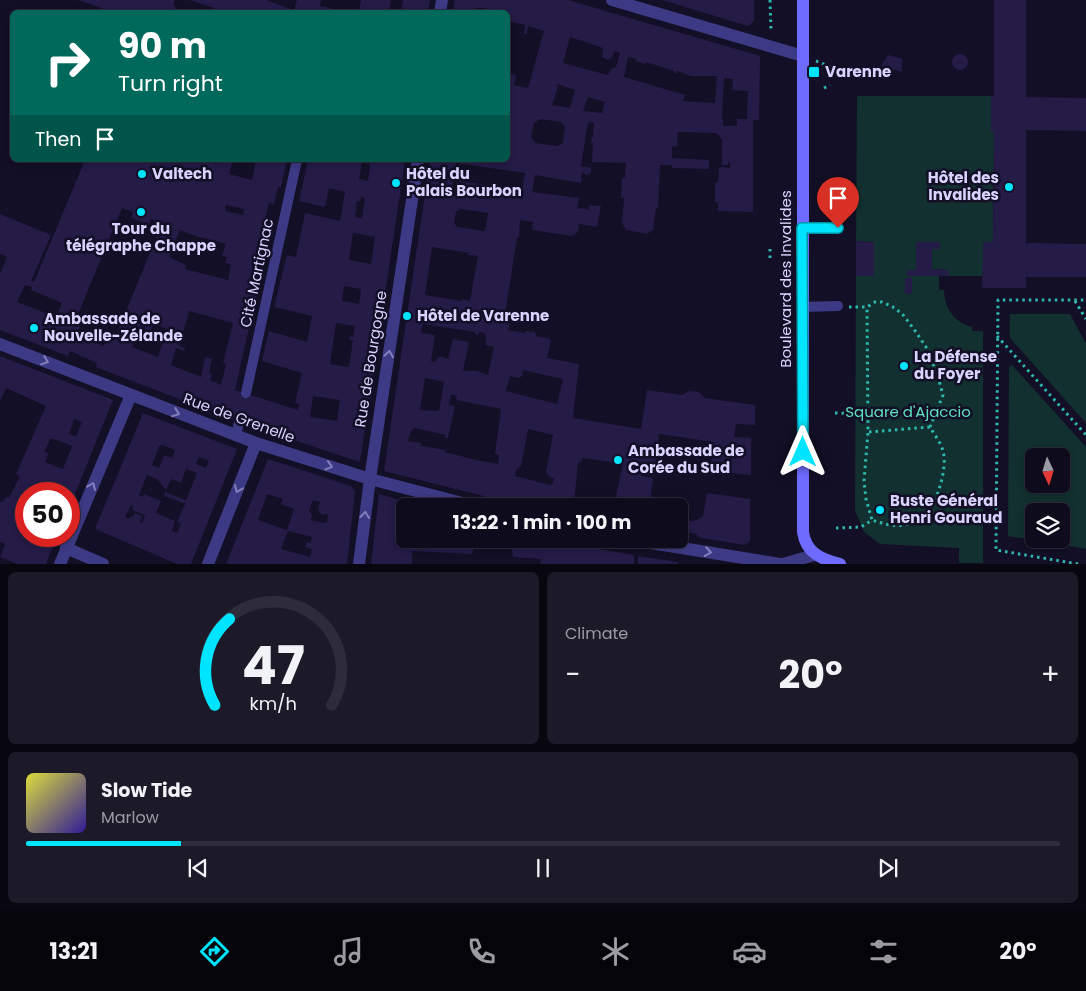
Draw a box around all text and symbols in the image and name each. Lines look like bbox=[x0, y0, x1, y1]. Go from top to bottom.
text: 90 m bbox=[118, 21, 207, 70]
icon: right bbox=[35, 30, 100, 95]
place label: Varenne bbox=[825, 61, 891, 82]
marker: Varenne bbox=[807, 65, 821, 79]
text: Turn right bbox=[118, 68, 223, 99]
icon: arrive bbox=[91, 125, 119, 153]
text: Then bbox=[35, 126, 81, 153]
place label: Valtech bbox=[152, 163, 212, 184]
place label: Hôtel du Palais Bourbon bbox=[406, 163, 522, 201]
place label: Hôtel des Invalides bbox=[928, 167, 999, 205]
marker: Valtech bbox=[136, 168, 148, 180]
marker: Hôtel du Palais Bourbon bbox=[390, 177, 402, 189]
pin bbox=[817, 177, 859, 228]
marker: Hôtel des Invalides bbox=[1003, 181, 1015, 193]
icon: arrive bbox=[824, 184, 852, 212]
street label: Boulevard des Invalides bbox=[775, 190, 796, 368]
marker: Tour du télégraphe Chappe bbox=[135, 206, 147, 218]
street label: Cité Martignac bbox=[235, 217, 278, 329]
place label: Tour du télégraphe Chappe bbox=[66, 218, 216, 256]
street label: Rue de Bourgogne bbox=[349, 289, 392, 429]
place label: Hôtel de Varenne bbox=[417, 305, 549, 326]
place label: Ambassade de Nouvelle-Zélande bbox=[44, 308, 183, 346]
marker: Hôtel de Varenne bbox=[401, 310, 413, 322]
marker: Ambassade de Nouvelle-Zélande bbox=[28, 322, 40, 334]
place label: La Défense du Foyer bbox=[914, 346, 997, 384]
one-way arrow bbox=[383, 350, 393, 359]
one-way arrow bbox=[41, 356, 49, 366]
marker: La Défense du Foyer bbox=[898, 360, 910, 372]
street label: Rue de Grenelle bbox=[180, 388, 298, 448]
park label: Square d'Ajaccio bbox=[845, 401, 971, 422]
one-way arrow bbox=[171, 407, 180, 417]
position arrow bbox=[776, 425, 828, 477]
place label: Ambassade de Corée du Sud bbox=[628, 440, 744, 478]
north arrow bbox=[1025, 448, 1070, 492]
map controls bbox=[1025, 448, 1070, 548]
marker: Ambassade de Corée du Sud bbox=[612, 454, 624, 466]
one-way arrow bbox=[325, 461, 333, 471]
speed limit sign: 50 bbox=[15, 482, 80, 547]
one-way arrow bbox=[86, 482, 96, 491]
one-way arrow bbox=[234, 484, 244, 493]
place label: Buste Général Henri Gouraud bbox=[890, 490, 1002, 528]
button: layers bbox=[1025, 503, 1070, 548]
marker: Buste Général Henri Gouraud bbox=[874, 504, 886, 516]
text: 13:22 · 1 min · 100 m bbox=[453, 509, 631, 536]
one-way arrow bbox=[359, 511, 370, 519]
one-way arrow bbox=[704, 547, 713, 557]
text: Climate bbox=[565, 622, 628, 645]
text: 47 bbox=[242, 629, 305, 702]
text: 20° bbox=[779, 648, 843, 701]
text: − bbox=[565, 655, 580, 694]
text: + bbox=[1041, 655, 1060, 694]
text: km/h bbox=[250, 691, 297, 716]
text: Slow Tide bbox=[101, 777, 192, 804]
text: Marlow bbox=[101, 806, 159, 829]
icon: previous bbox=[184, 854, 212, 882]
icon: pause bbox=[529, 854, 557, 882]
icon: next bbox=[874, 854, 902, 882]
icon: directions bbox=[197, 934, 232, 969]
icon: music bbox=[331, 934, 366, 969]
icon: phone bbox=[464, 934, 499, 969]
icon: climate bbox=[598, 934, 633, 969]
icon: car bbox=[732, 934, 767, 969]
icon: filters bbox=[866, 934, 901, 969]
text: 13:21 bbox=[49, 936, 98, 967]
text: 20° bbox=[999, 936, 1037, 967]

